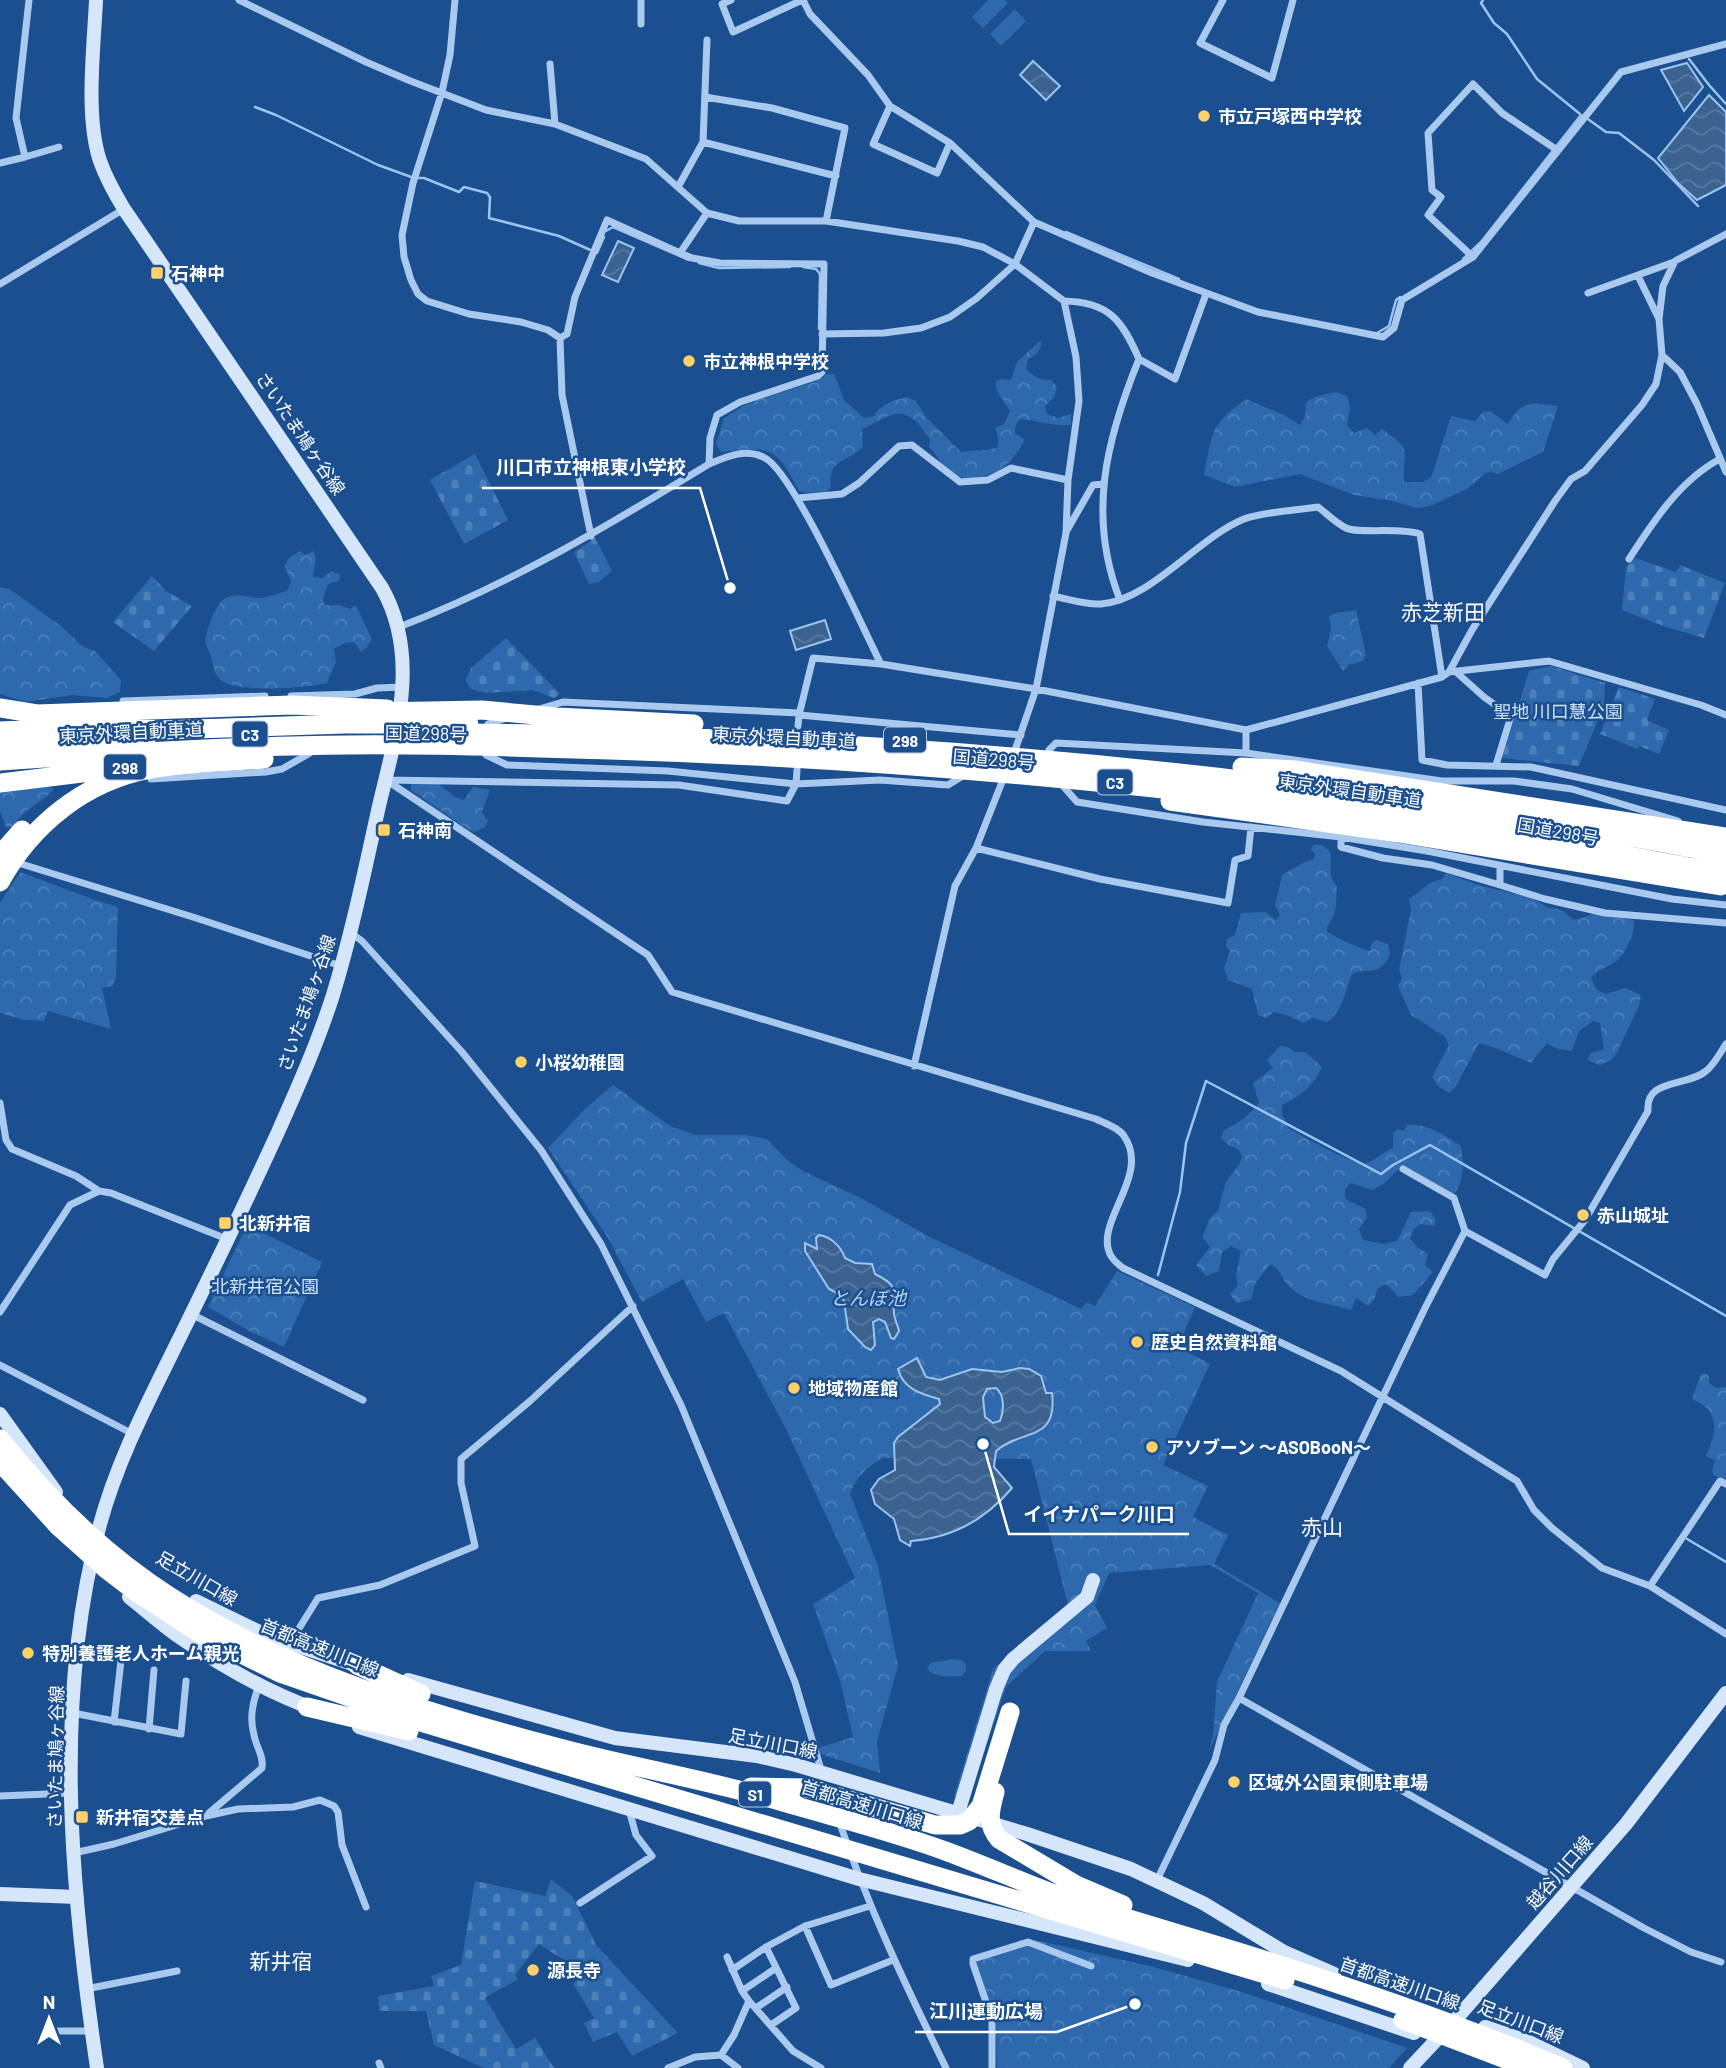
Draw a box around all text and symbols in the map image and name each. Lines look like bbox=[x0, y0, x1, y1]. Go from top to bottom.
place label: 市立戸塚西中学校 bbox=[1218, 105, 1362, 127]
marker: 市立戸塚西中学校 bbox=[1196, 108, 1212, 124]
place label: 石神中 bbox=[171, 262, 225, 284]
marker: 石神中 bbox=[149, 265, 165, 281]
place label: 市立神根中学校 bbox=[703, 350, 829, 372]
marker: 市立神根中学校 bbox=[681, 353, 697, 369]
street label: さいたま鳩ヶ谷線 bbox=[252, 367, 350, 499]
callout: 川口市立神根東小学校 bbox=[482, 448, 700, 488]
text: 川口市立神根東小学校 bbox=[496, 455, 686, 478]
district label: 赤芝新田 bbox=[1401, 599, 1485, 624]
park label: 聖地 川口慧公園 bbox=[1493, 700, 1623, 722]
street label: 東京外環自動車道 bbox=[59, 717, 203, 747]
street label: 国道298号 bbox=[385, 721, 467, 745]
road number: C3 bbox=[232, 722, 268, 747]
street label: 東京外環自動車道 bbox=[712, 722, 856, 752]
road number: 298 bbox=[884, 727, 926, 752]
street label: 国道298号 bbox=[952, 744, 1036, 774]
road number: 298 bbox=[104, 754, 146, 780]
road number: C3 bbox=[1098, 769, 1132, 794]
street label: 東京外環自動車道 bbox=[1277, 769, 1423, 811]
street label: 国道298号 bbox=[1516, 813, 1600, 849]
place label: 石神南 bbox=[398, 819, 452, 841]
marker: 石神南 bbox=[376, 822, 392, 838]
street label: さいたま鳩ヶ谷線 bbox=[272, 932, 340, 1074]
place label: 小桜幼稚園 bbox=[535, 1051, 625, 1073]
marker: 小桜幼稚園 bbox=[513, 1054, 529, 1070]
place label: 赤山城址 bbox=[1597, 1204, 1669, 1226]
marker: 赤山城址 bbox=[1575, 1207, 1591, 1223]
place label: 北新井宿 bbox=[239, 1212, 311, 1234]
marker: 北新井宿 bbox=[217, 1215, 233, 1231]
park label: 北新井宿公園 bbox=[211, 1275, 319, 1297]
water label: とんぼ池 bbox=[830, 1286, 908, 1309]
place label: 歴史自然資料館 bbox=[1151, 1331, 1277, 1353]
marker: 歴史自然資料館 bbox=[1129, 1334, 1145, 1350]
place label: 地域物産館 bbox=[808, 1377, 898, 1399]
marker: 地域物産館 bbox=[786, 1380, 802, 1396]
place label: アソブーン ～ASOBooN～ bbox=[1166, 1436, 1371, 1458]
marker: アソブーン ～ASOBooN～ bbox=[1144, 1439, 1160, 1455]
callout: イイナパーク川口 bbox=[1009, 1494, 1189, 1534]
text: イイナパーク川口 bbox=[1023, 1502, 1175, 1525]
district label: 赤山 bbox=[1301, 1514, 1343, 1539]
street label: 足立川口線 bbox=[153, 1546, 241, 1610]
street label: 首都高速川口線 bbox=[257, 1613, 383, 1681]
place label: 特別養護老人ホーム親光 bbox=[42, 1642, 239, 1664]
marker: 特別養護老人ホーム親光 bbox=[20, 1645, 36, 1661]
street label: さいたま鳩ヶ谷線 bbox=[43, 1685, 67, 1829]
street label: 足立川口線 bbox=[727, 1724, 819, 1762]
place label: 区域外公園東側駐車場 bbox=[1248, 1771, 1428, 1793]
marker: 区域外公園東側駐車場 bbox=[1226, 1774, 1242, 1790]
street label: 首都高速川口線 bbox=[799, 1775, 925, 1833]
road number: S1 bbox=[739, 1782, 771, 1806]
place label: 新井宿交差点 bbox=[96, 1806, 204, 1828]
marker: 新井宿交差点 bbox=[74, 1809, 90, 1825]
street label: 越谷川口線 bbox=[1521, 1831, 1597, 1913]
district label: 新井宿 bbox=[250, 1948, 313, 1973]
street label: 首都高速川口線 bbox=[1337, 1952, 1463, 2014]
place label: 源長寺 bbox=[547, 1959, 601, 1981]
marker: 源長寺 bbox=[525, 1962, 541, 1978]
north arrow bbox=[14, 1984, 84, 2054]
text: N bbox=[43, 1990, 55, 2013]
callout: 江川運動広場 bbox=[915, 1992, 1057, 2032]
street label: 足立川口線 bbox=[1475, 1995, 1567, 2047]
text: 江川運動広場 bbox=[929, 1999, 1043, 2022]

